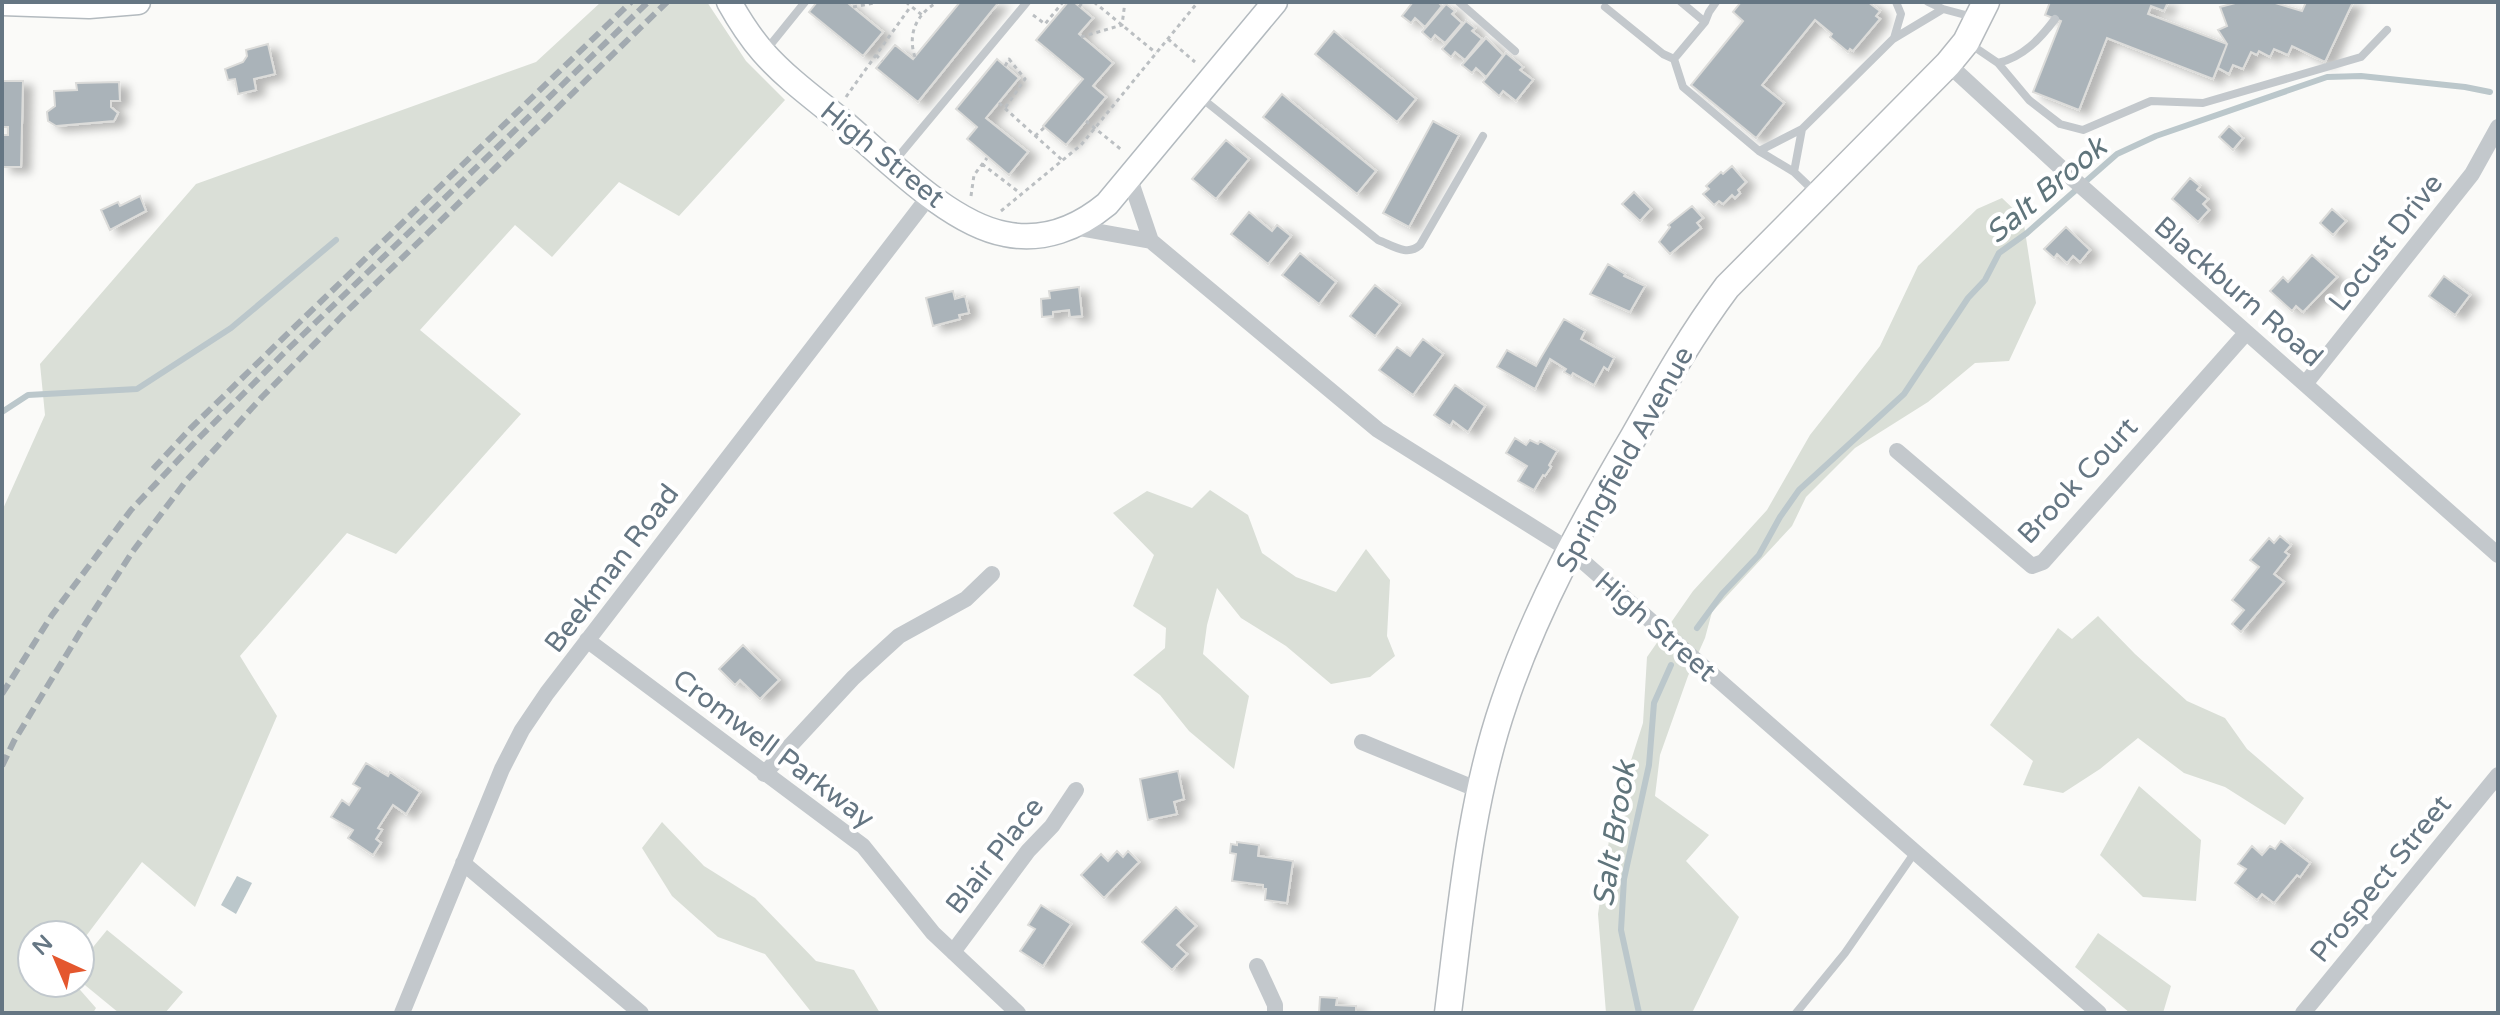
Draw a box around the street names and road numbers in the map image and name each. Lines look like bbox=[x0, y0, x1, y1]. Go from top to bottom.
street label: High Street bbox=[813, 94, 952, 215]
street label: Locust Drive bbox=[2321, 167, 2450, 318]
street label: Blackburn Road bbox=[2147, 209, 2330, 374]
street label: Springfield Avenue bbox=[1549, 341, 1701, 578]
street label: Brook Court bbox=[2011, 410, 2145, 551]
street label: Beekman Road bbox=[537, 478, 686, 660]
street label: High Street bbox=[1588, 565, 1723, 689]
street label: Cromwell Parkway bbox=[666, 662, 881, 836]
street label: Prospect Street bbox=[2303, 788, 2459, 969]
street label: Blair Place bbox=[939, 790, 1051, 921]

